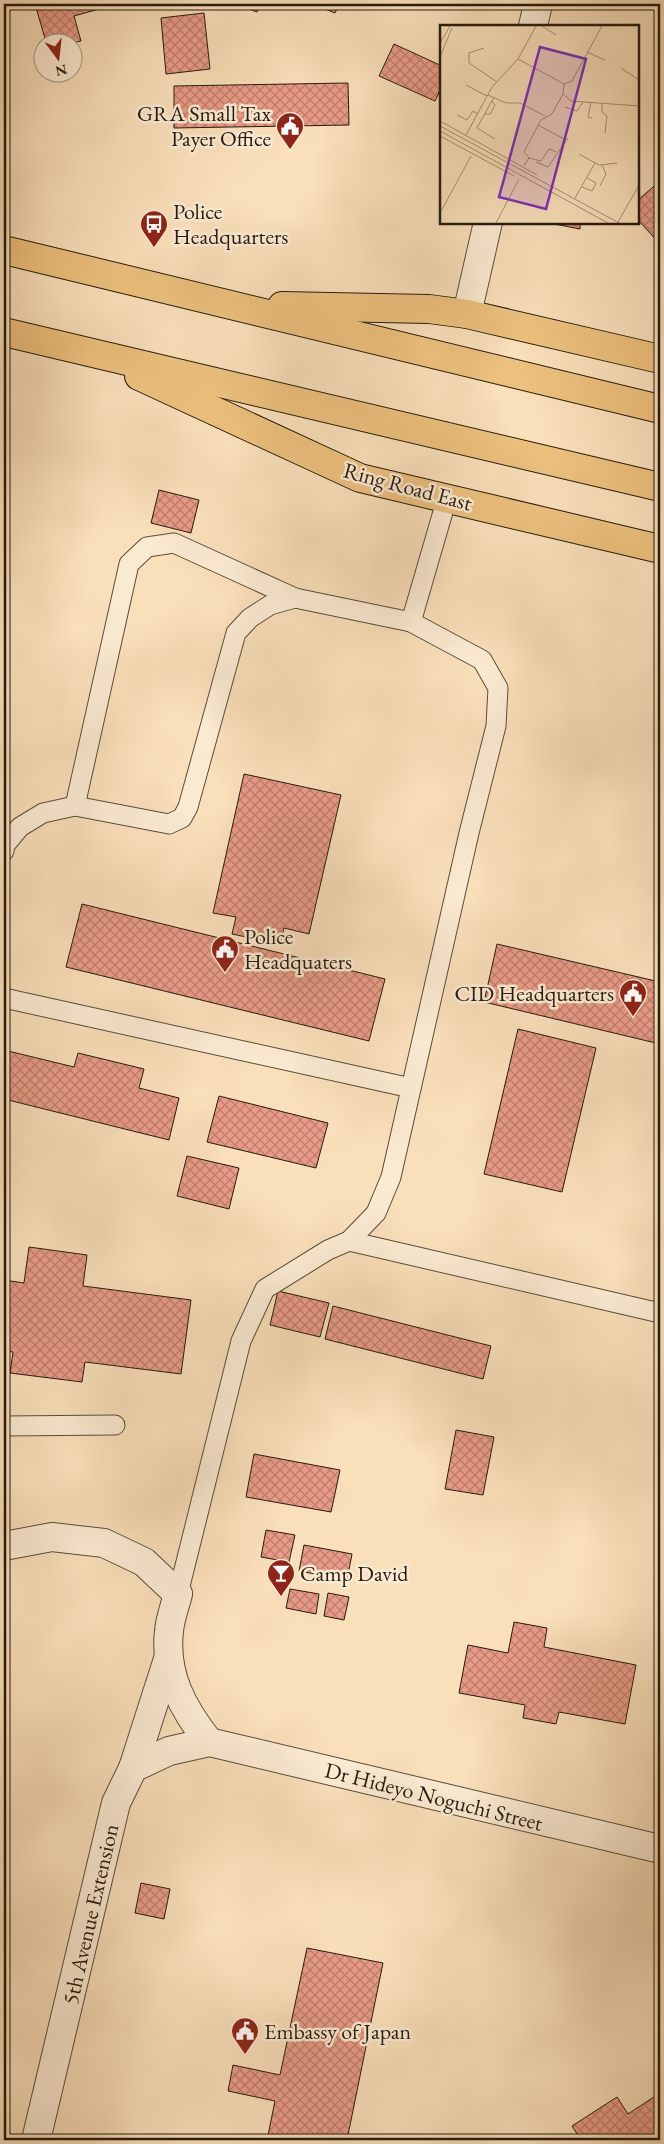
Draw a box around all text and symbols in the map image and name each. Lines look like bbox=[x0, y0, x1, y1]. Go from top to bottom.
inset map bbox=[440, 25, 639, 224]
north arrow bbox=[32, 32, 82, 82]
text: N bbox=[53, 60, 69, 81]
place label: GRA Small Tax Payer Office bbox=[137, 99, 272, 153]
public building icon: GRA Small Tax Payer Office bbox=[275, 111, 305, 150]
place label: Police Headquarters bbox=[173, 197, 288, 251]
bus stop icon: Police Headquarters bbox=[139, 209, 169, 248]
street label: Ring Road East bbox=[340, 455, 475, 518]
place label: Police Headquaters bbox=[244, 922, 352, 976]
public building icon: Police Headquaters bbox=[210, 934, 240, 973]
public building icon: CID Headquarters bbox=[618, 978, 648, 1017]
place label: CID Headquarters bbox=[454, 979, 614, 1008]
bar icon: Camp David bbox=[266, 1558, 296, 1597]
place label: Camp David bbox=[300, 1559, 409, 1588]
street label: Dr Hideyo Noguchi Street bbox=[322, 1755, 546, 1838]
street label: 5th Avenue Extension bbox=[56, 1820, 125, 2007]
public building icon: Embassy of Japan bbox=[230, 2016, 260, 2055]
place label: Embassy of Japan bbox=[264, 2017, 412, 2046]

